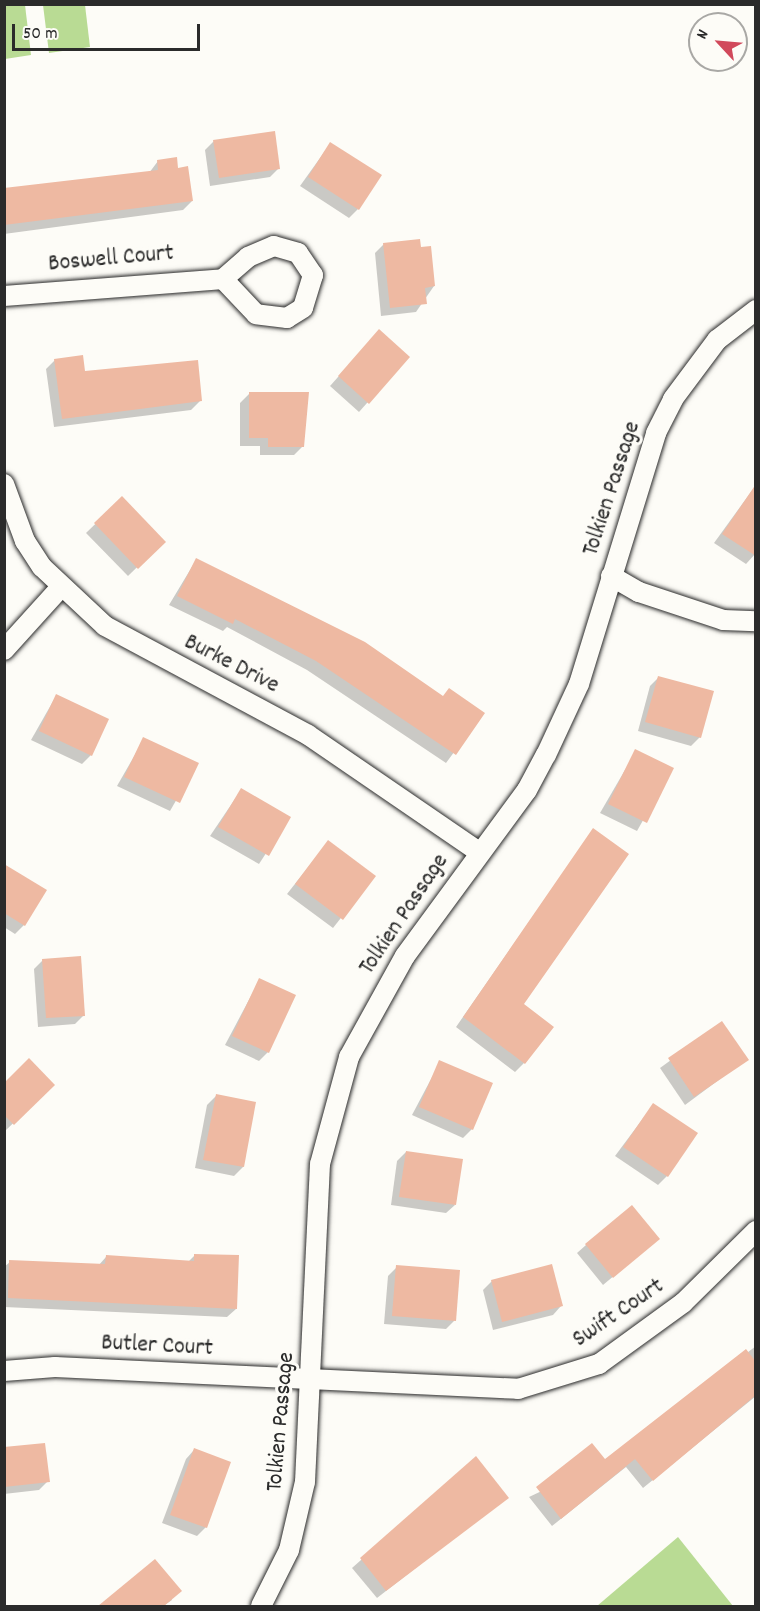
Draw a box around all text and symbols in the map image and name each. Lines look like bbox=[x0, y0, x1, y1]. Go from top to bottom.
scale bar bbox=[15, 12, 202, 50]
north arrow bbox=[688, 12, 748, 72]
text: 50 m bbox=[23, 22, 58, 47]
text: N bbox=[691, 26, 715, 43]
street label: Boswell Court bbox=[47, 240, 175, 280]
street label: Tolkien Passage bbox=[578, 418, 648, 560]
street label: Burke Drive bbox=[179, 629, 283, 701]
street label: Tolkien Passage bbox=[354, 849, 456, 981]
street label: Swift Court bbox=[568, 1273, 670, 1355]
street label: Butler Court bbox=[100, 1330, 214, 1364]
street label: Tolkien Passage bbox=[262, 1351, 302, 1493]

